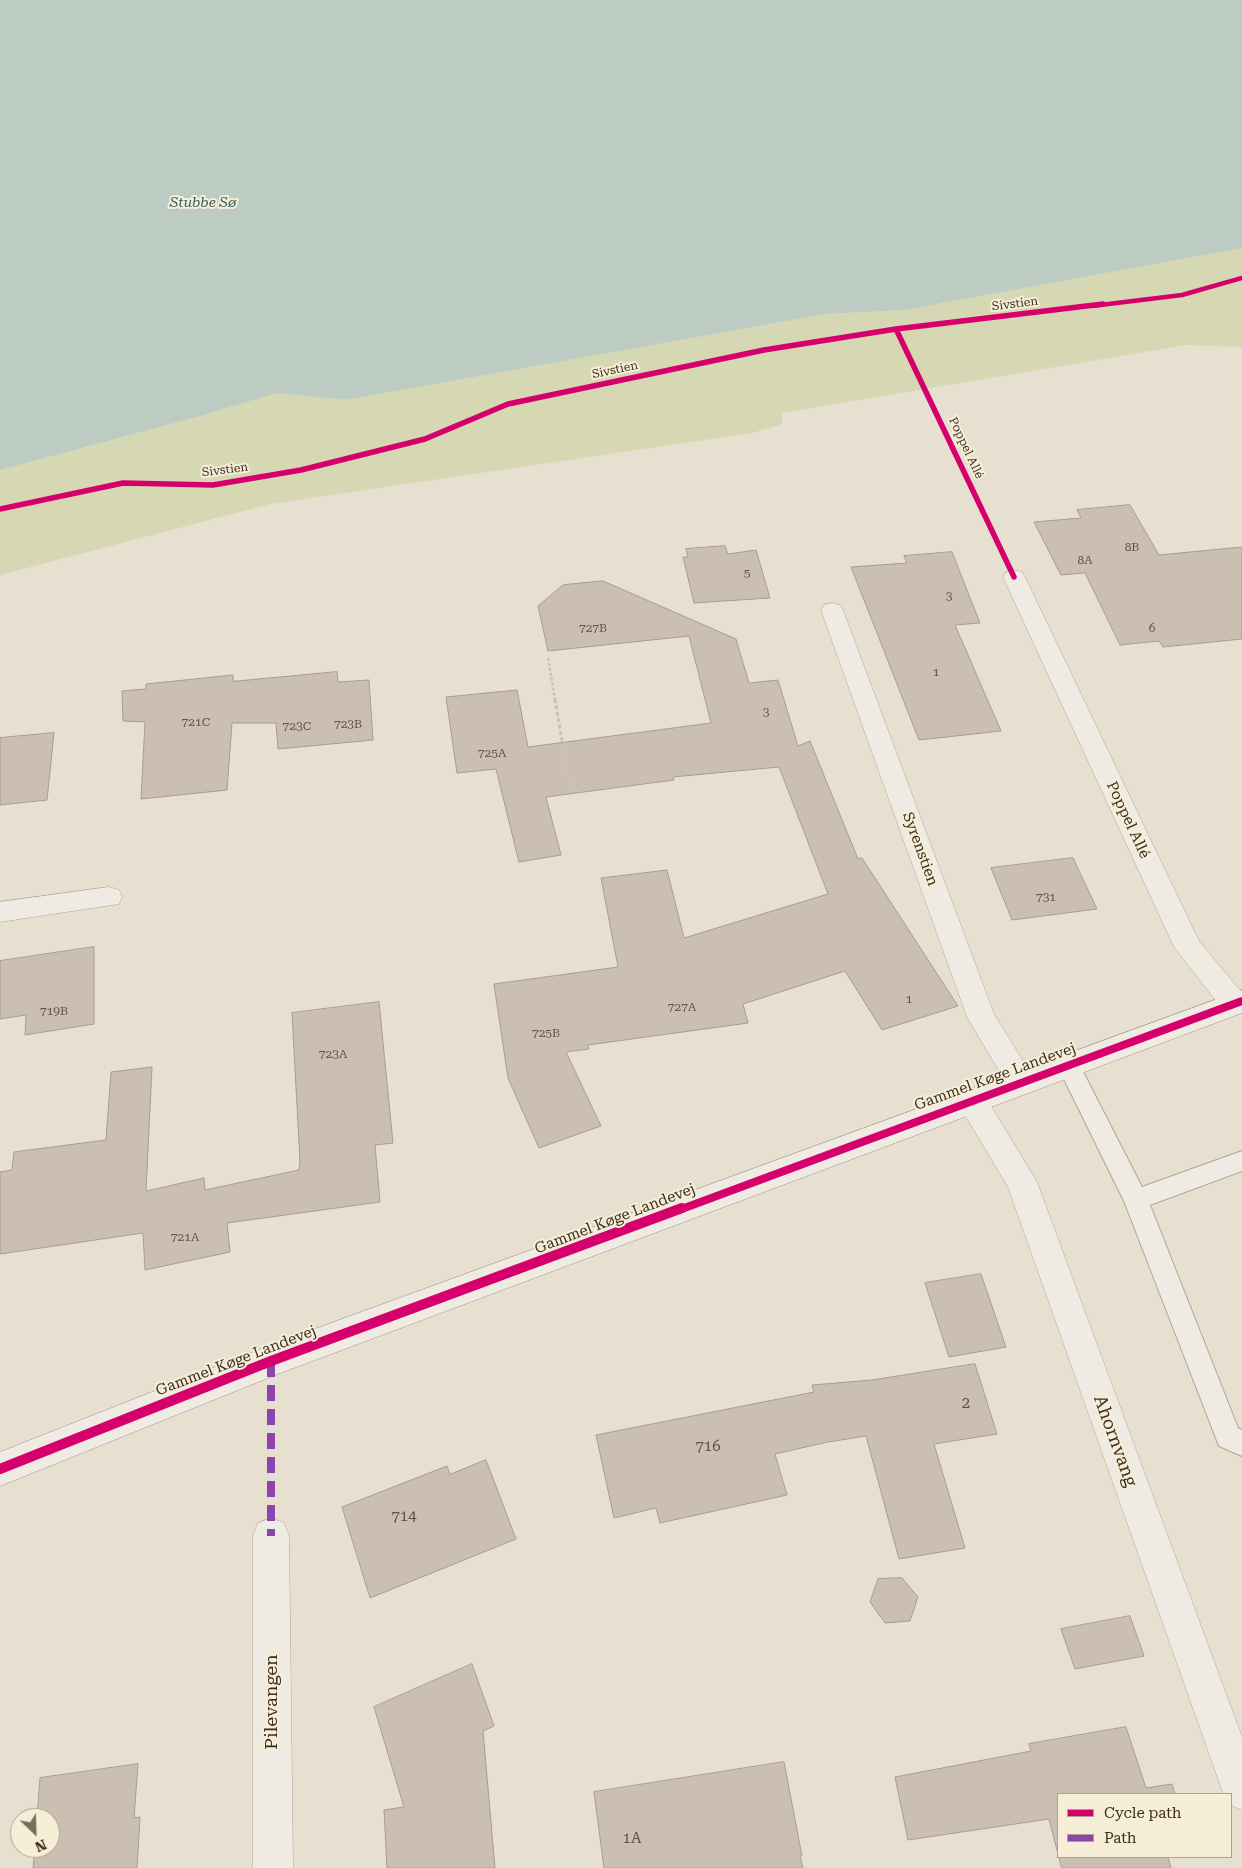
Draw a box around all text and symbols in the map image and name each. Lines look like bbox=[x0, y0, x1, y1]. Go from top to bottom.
water label: Stubbe Sø bbox=[170, 195, 236, 211]
street label: Sivstien bbox=[991, 294, 1039, 314]
street label: Sivstien bbox=[591, 358, 639, 382]
street label: Poppel Allé bbox=[945, 415, 987, 481]
street label: Sivstien bbox=[201, 460, 249, 480]
house number: 8B bbox=[1125, 540, 1139, 554]
house number: 8A bbox=[1077, 553, 1093, 567]
house number: 5 bbox=[744, 566, 750, 580]
house number: 3 bbox=[946, 589, 952, 603]
house number: 727B bbox=[579, 621, 607, 635]
house number: 6 bbox=[1149, 621, 1155, 635]
house number: 1 bbox=[933, 665, 939, 679]
house number: 3 bbox=[763, 705, 769, 719]
house number: 721C bbox=[182, 715, 210, 729]
house number: 723B bbox=[334, 717, 362, 731]
house number: 723C bbox=[283, 719, 311, 733]
house number: 725A bbox=[478, 746, 506, 760]
street label: Poppel Allé bbox=[1102, 779, 1154, 861]
street label: Syrenstien bbox=[898, 810, 942, 888]
house number: 731 bbox=[1036, 890, 1056, 904]
house number: 1 bbox=[906, 992, 912, 1006]
house number: 727A bbox=[668, 1000, 696, 1014]
house number: 719B bbox=[40, 1004, 68, 1018]
house number: 725B bbox=[532, 1026, 560, 1040]
street label: Gammel Køge Landevej bbox=[912, 1039, 1078, 1115]
house number: 723A bbox=[319, 1047, 347, 1061]
street label: Gammel Køge Landevej bbox=[532, 1180, 698, 1258]
house number: 721A bbox=[171, 1230, 199, 1244]
street label: Gammel Køge Landevej bbox=[153, 1322, 319, 1400]
street label: Ahornvang bbox=[1088, 1392, 1142, 1490]
house number: 2 bbox=[962, 1395, 970, 1413]
house number: 716 bbox=[695, 1438, 721, 1456]
house number: 714 bbox=[391, 1508, 417, 1526]
street label: Pilevangen bbox=[261, 1654, 283, 1750]
legend bbox=[1057, 1793, 1232, 1858]
text: Cycle path bbox=[1104, 1804, 1181, 1822]
north arrow bbox=[10, 1808, 60, 1858]
text: Path bbox=[1104, 1829, 1137, 1847]
house number: 1A bbox=[623, 1830, 641, 1848]
text: N bbox=[33, 1836, 49, 1855]

